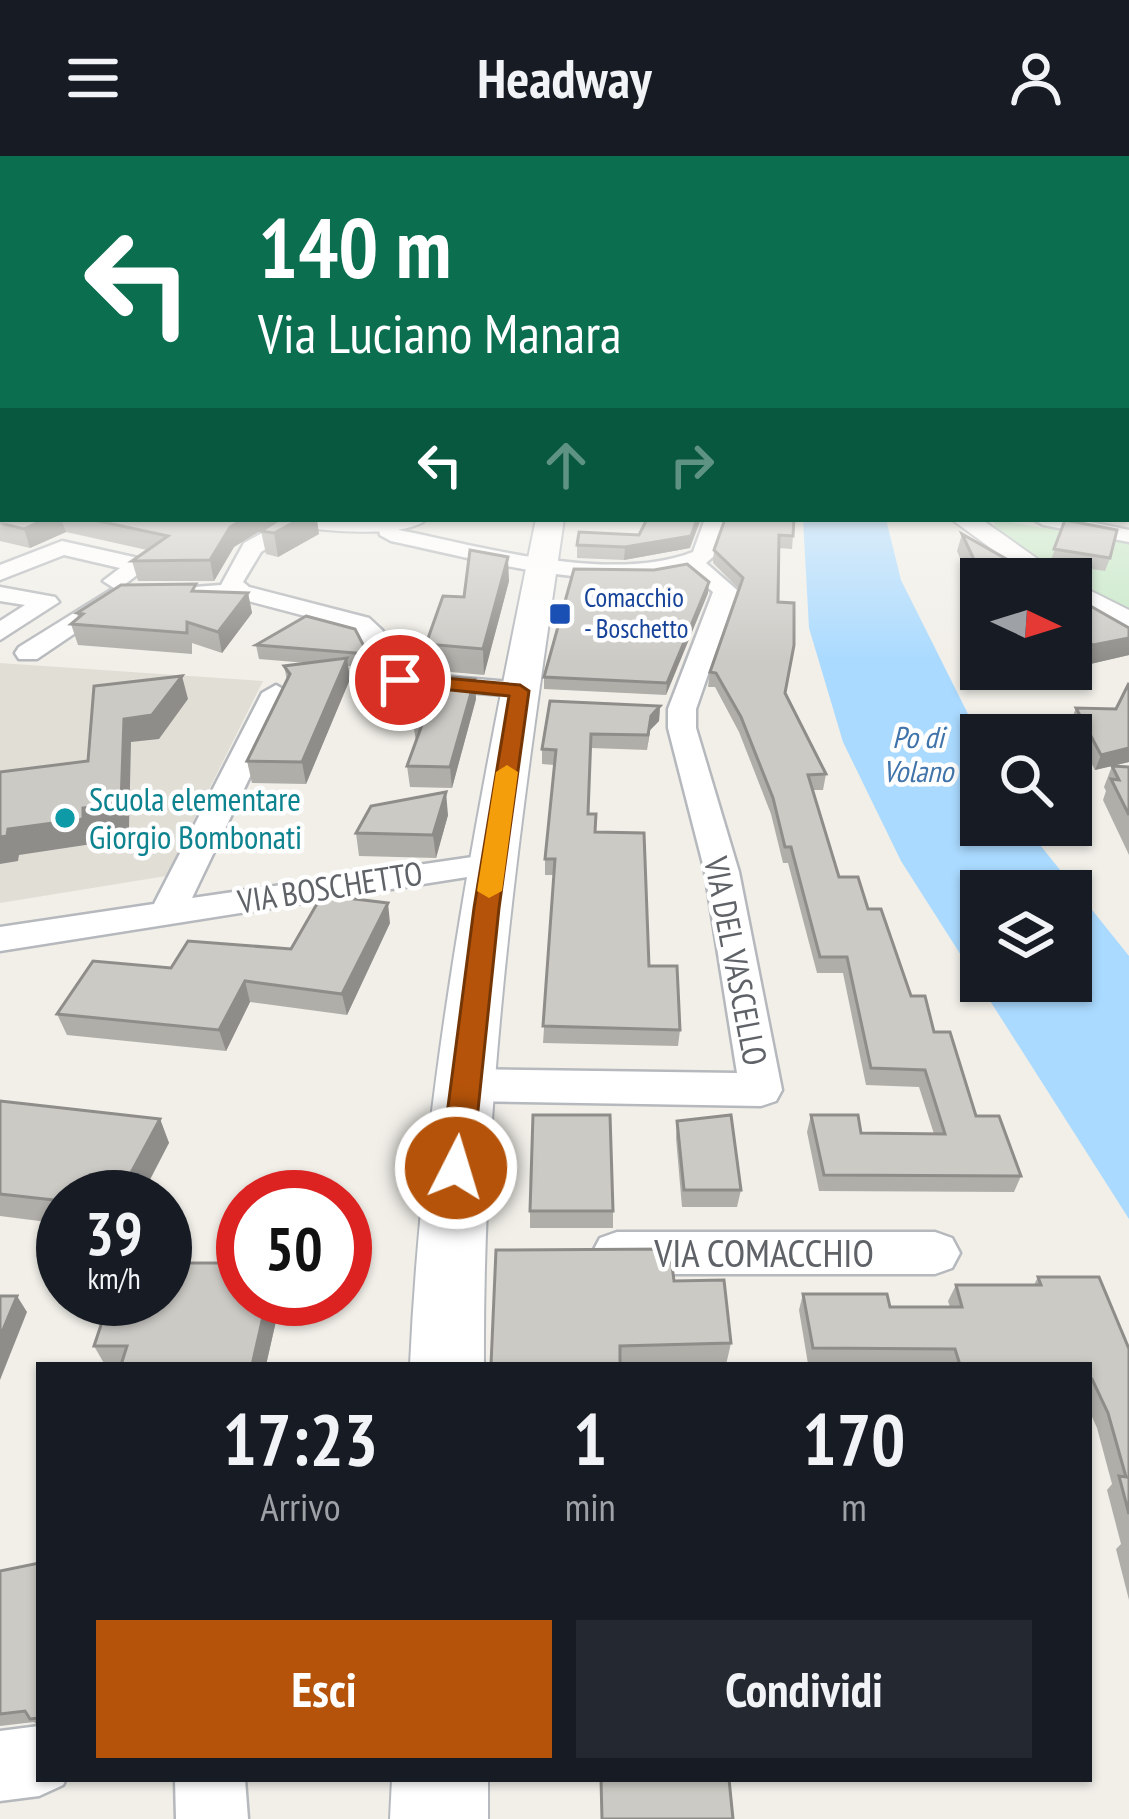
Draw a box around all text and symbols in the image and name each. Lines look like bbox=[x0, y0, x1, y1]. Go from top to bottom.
text: Headway bbox=[477, 43, 652, 113]
icon: menu bbox=[60, 45, 126, 111]
icon: person bbox=[1003, 45, 1069, 111]
text: 140 m bbox=[258, 192, 451, 301]
icon: left bbox=[60, 204, 216, 360]
text: Via Luciano Manara bbox=[258, 298, 622, 368]
icon: left bbox=[407, 432, 473, 498]
icon: ahead bbox=[533, 432, 599, 498]
icon: right bbox=[659, 432, 725, 498]
north arrow bbox=[960, 558, 1092, 690]
map controls bbox=[960, 558, 1092, 1002]
place label: Comacchio - Boschetto bbox=[584, 580, 688, 645]
marker: Comacchio - Boschetto bbox=[547, 601, 573, 627]
pin bbox=[349, 629, 451, 731]
icon: arrive bbox=[367, 647, 433, 713]
button: search bbox=[960, 714, 1092, 846]
water label: Po di Volano bbox=[883, 717, 955, 790]
place label: Scuola elementare Giorgio Bombonati bbox=[89, 777, 302, 858]
marker: Scuola elementare Giorgio Bombonati bbox=[52, 805, 78, 831]
street label: VIA BOSCHETTO bbox=[234, 851, 425, 922]
street label: VIA DEL VASCELLO bbox=[695, 852, 778, 1069]
button: layers bbox=[960, 870, 1092, 1002]
position arrow bbox=[393, 1105, 519, 1231]
speed limit sign: 50 bbox=[216, 1170, 372, 1326]
text: 39 bbox=[85, 1194, 143, 1272]
street label: VIA COMACCHIO bbox=[653, 1227, 874, 1278]
text: km/h bbox=[87, 1258, 141, 1297]
text: 17:23 bbox=[223, 1392, 378, 1485]
text: 1 bbox=[573, 1392, 607, 1485]
text: 170 bbox=[802, 1392, 905, 1485]
text: Arrivo bbox=[260, 1481, 341, 1532]
text: min bbox=[565, 1481, 616, 1532]
text: m bbox=[841, 1481, 867, 1532]
button: Esci bbox=[96, 1620, 552, 1758]
button: Condividi bbox=[576, 1620, 1032, 1758]

